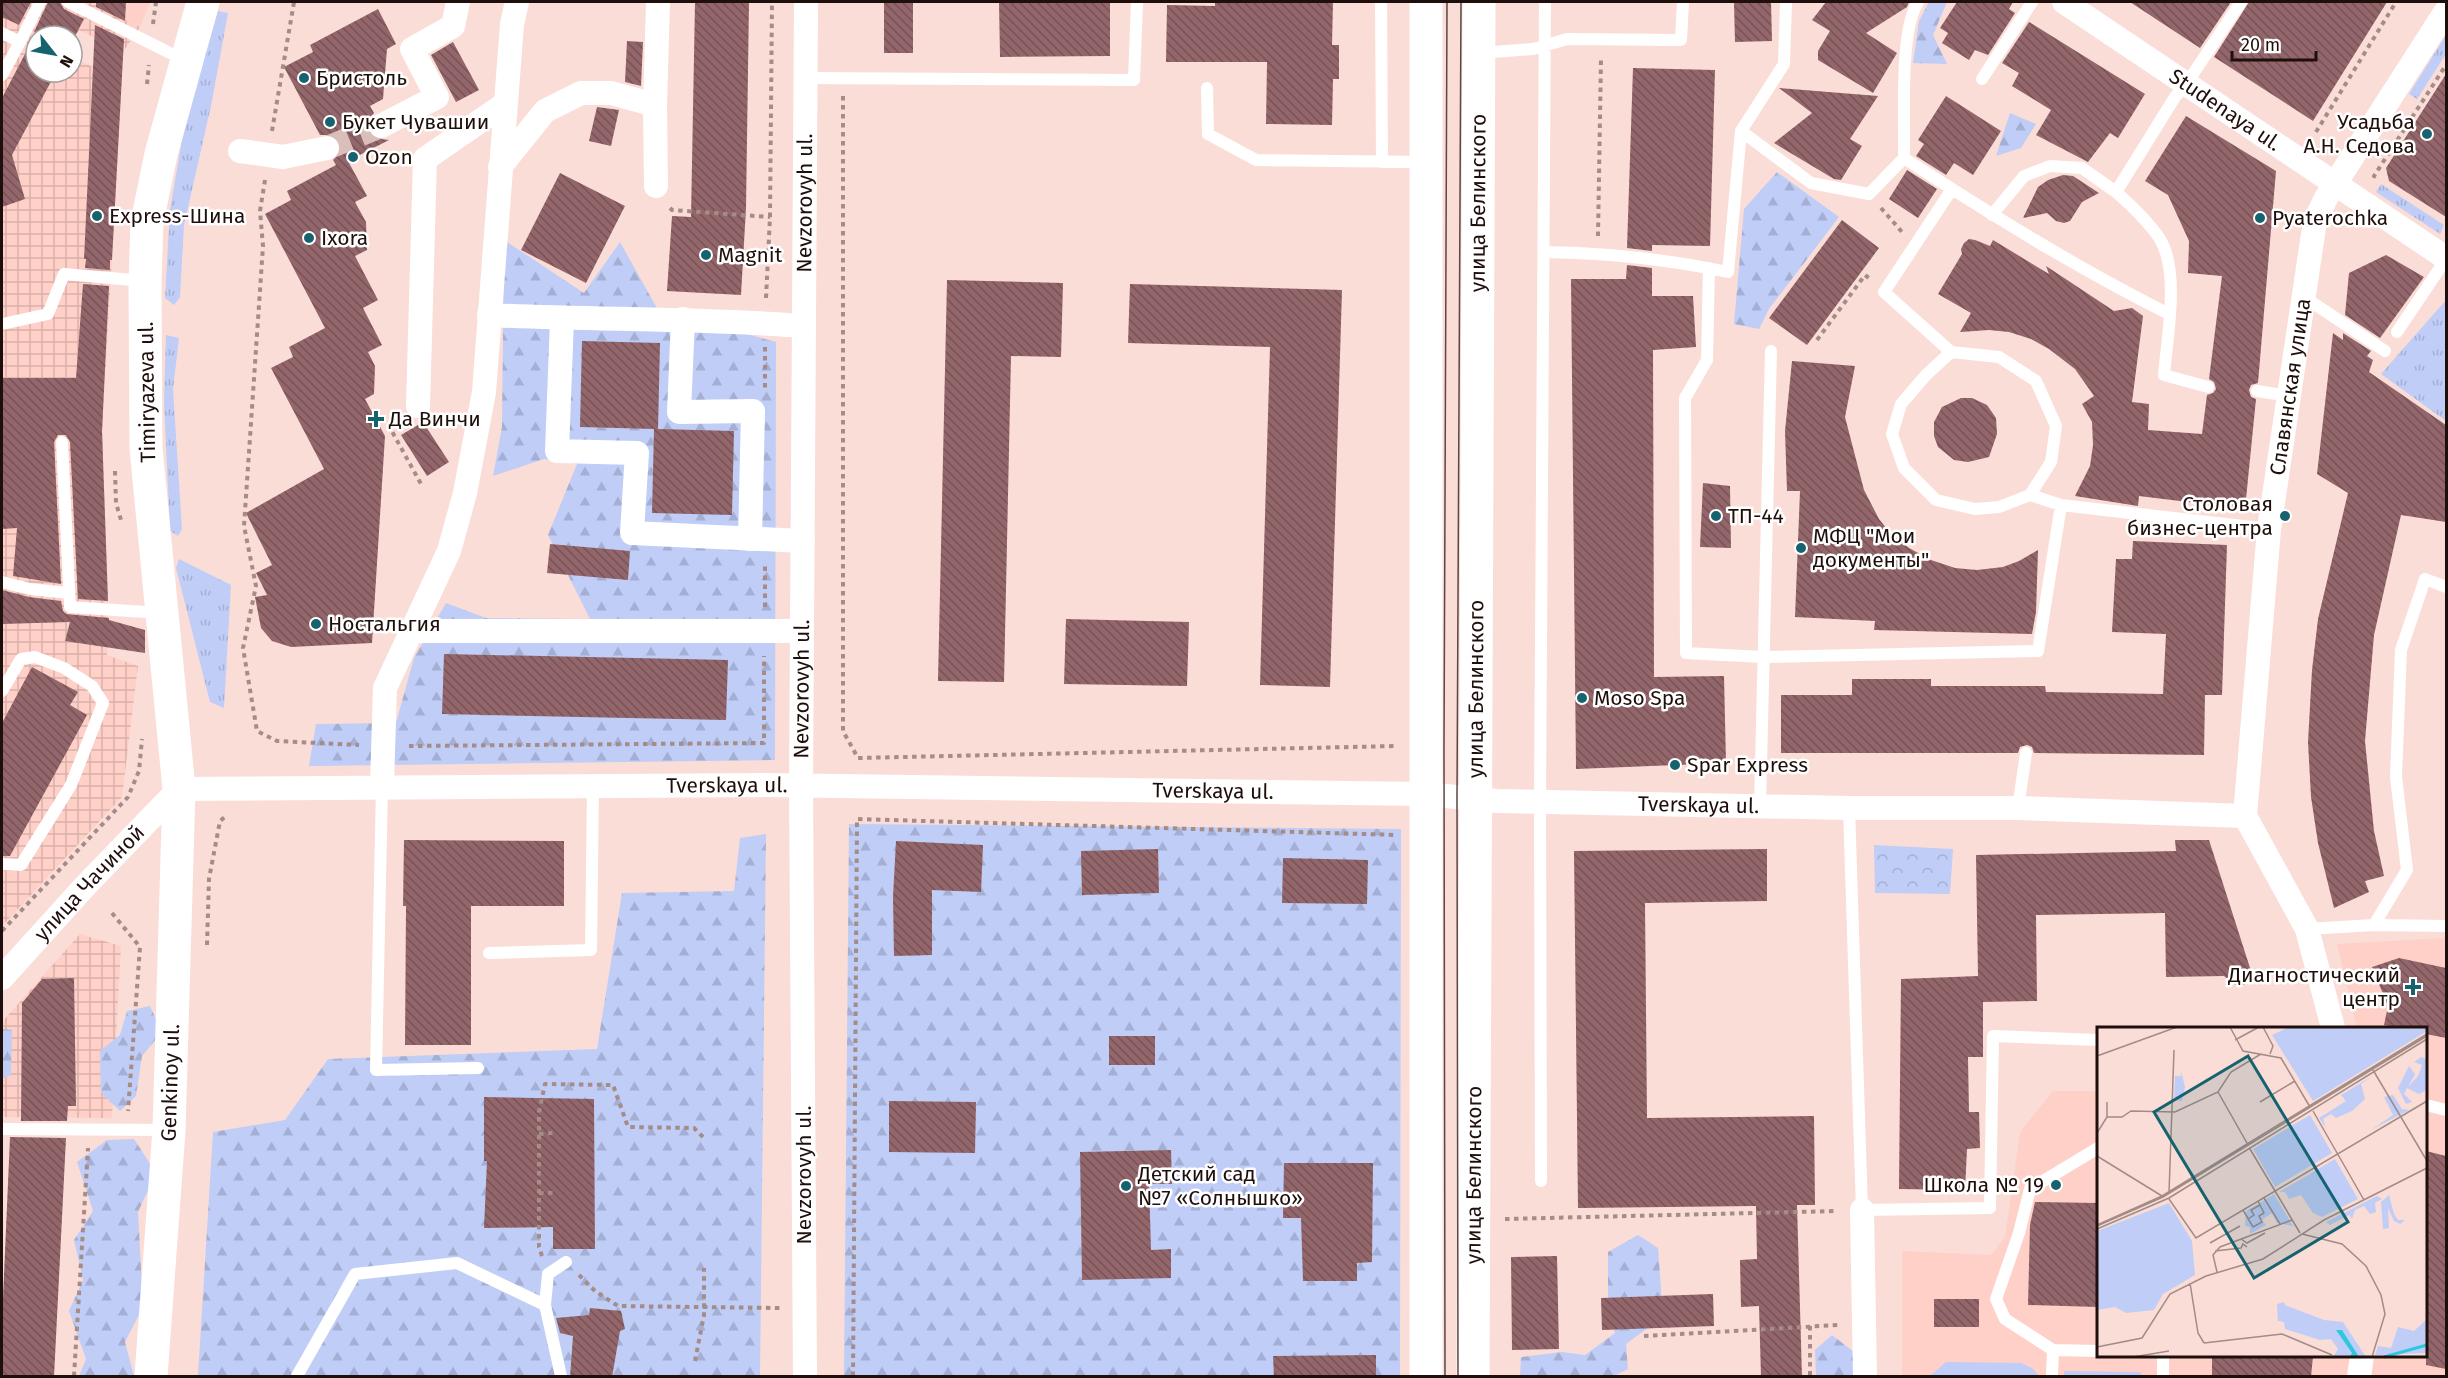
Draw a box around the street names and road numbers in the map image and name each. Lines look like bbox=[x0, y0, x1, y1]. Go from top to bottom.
street label: Studenaya ul. bbox=[2164, 63, 2286, 157]
street label: улица Белинского bbox=[1465, 114, 1492, 292]
street label: Nevzorovyh ul. bbox=[791, 133, 818, 273]
street label: Славянская улица bbox=[2264, 296, 2316, 477]
street label: Timiryazeva ul. bbox=[133, 321, 161, 463]
street label: улица Белинского bbox=[1463, 600, 1489, 778]
street label: Nevzorovyh ul. bbox=[788, 619, 815, 759]
street label: Tverskaya ul. bbox=[666, 772, 788, 799]
street label: Tverskaya ul. bbox=[1152, 777, 1274, 805]
street label: Tverskaya ul. bbox=[1638, 791, 1760, 819]
street label: улица Чачиной bbox=[29, 819, 150, 947]
street label: Genkinoy ul. bbox=[155, 1023, 185, 1142]
street label: улица Белинского bbox=[1460, 1086, 1487, 1264]
street label: Nevzorovyh ul. bbox=[791, 1105, 817, 1245]

